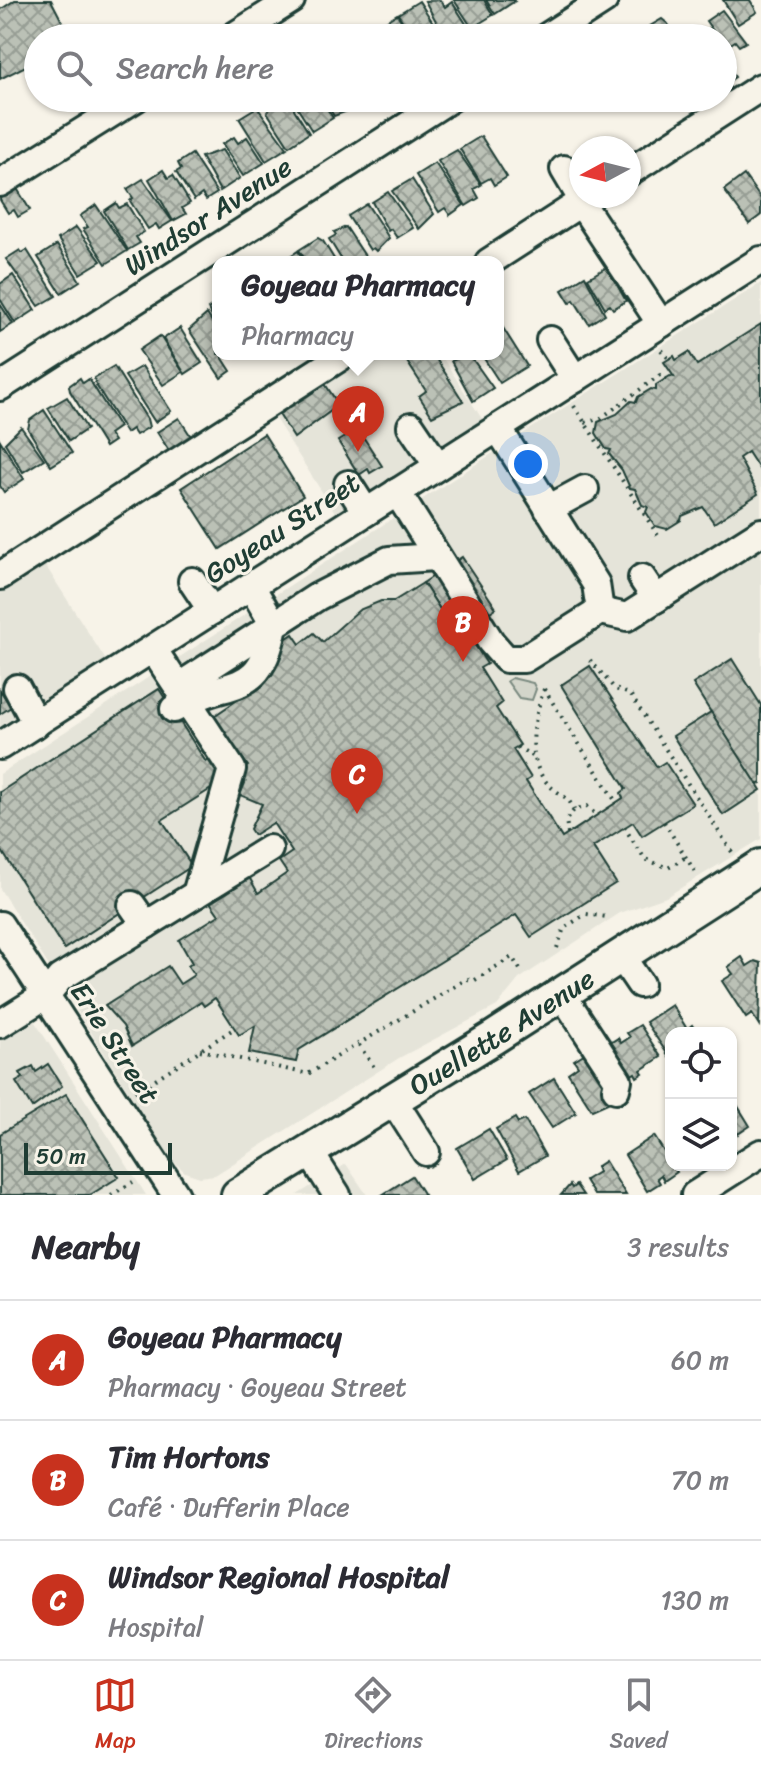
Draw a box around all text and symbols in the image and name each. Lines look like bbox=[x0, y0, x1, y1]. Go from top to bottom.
search box bbox=[24, 24, 737, 112]
text: Search here bbox=[116, 41, 274, 95]
icon: search bbox=[52, 46, 96, 90]
north arrow bbox=[569, 136, 641, 208]
street label: Windsor Avenue bbox=[114, 143, 302, 289]
popup bbox=[212, 256, 504, 360]
text: Goyeau Pharmacy bbox=[241, 258, 475, 312]
text: Pharmacy bbox=[241, 312, 354, 358]
pin: A bbox=[332, 386, 384, 452]
your location bbox=[508, 444, 548, 484]
street label: Goyeau Street bbox=[194, 459, 370, 597]
pin: B bbox=[437, 596, 489, 662]
pin: C bbox=[331, 748, 383, 814]
street label: Ouellette Avenue bbox=[399, 954, 604, 1109]
street label: Erie Street bbox=[57, 972, 173, 1114]
map controls bbox=[665, 1027, 737, 1171]
button: locate bbox=[665, 1027, 737, 1099]
button: layers bbox=[665, 1099, 737, 1171]
text: 50 m bbox=[36, 1137, 86, 1176]
scale bar bbox=[24, 1139, 172, 1175]
text: Nearby bbox=[32, 1217, 140, 1277]
text: 3 results bbox=[627, 1224, 729, 1270]
text: Goyeau Pharmacy bbox=[108, 1310, 342, 1364]
text: A bbox=[49, 1337, 67, 1383]
text: 60 m bbox=[671, 1337, 729, 1383]
text: Pharmacy · Goyeau Street bbox=[108, 1364, 407, 1410]
text: Tim Hortons bbox=[108, 1430, 270, 1484]
text: B bbox=[50, 1457, 66, 1503]
text: 70 m bbox=[671, 1457, 729, 1503]
text: Café · Dufferin Place bbox=[108, 1484, 350, 1530]
text: Windsor Regional Hospital bbox=[108, 1550, 449, 1604]
text: C bbox=[50, 1577, 66, 1623]
text: 130 m bbox=[660, 1577, 729, 1623]
text: Hospital bbox=[108, 1604, 203, 1650]
tab: Map bbox=[93, 1673, 137, 1760]
tab: Directions bbox=[324, 1673, 423, 1760]
tab: Saved bbox=[610, 1673, 668, 1760]

